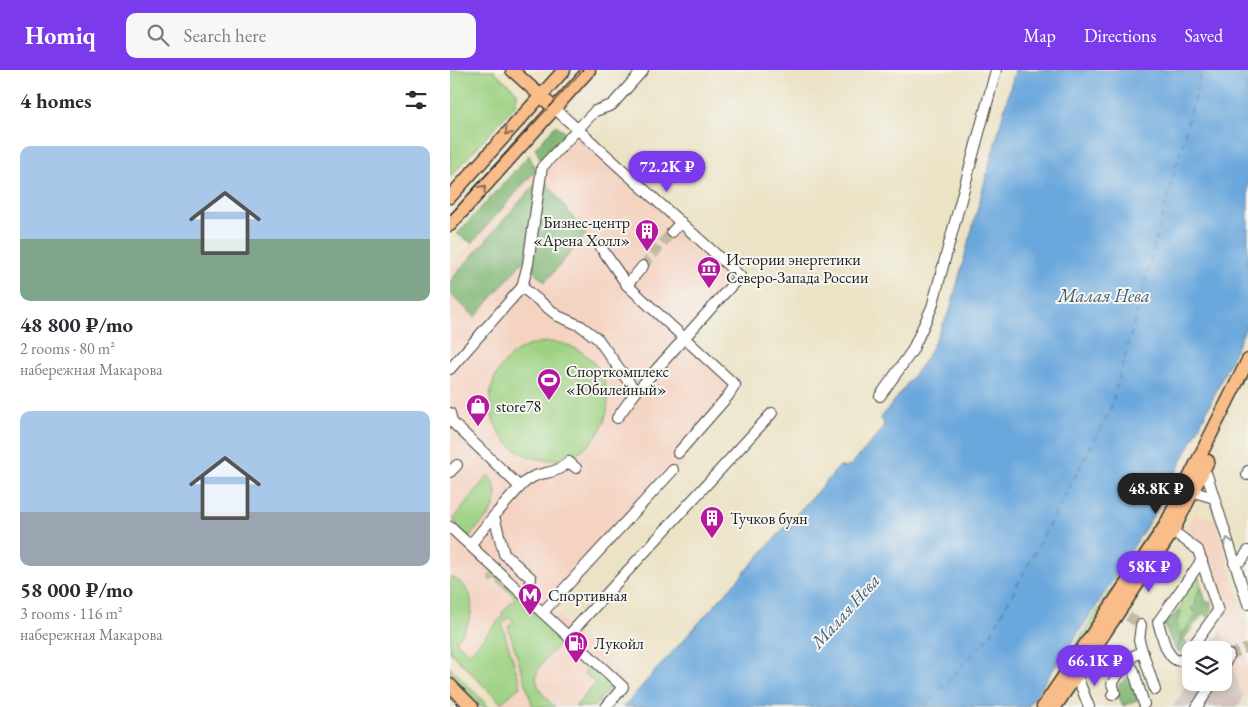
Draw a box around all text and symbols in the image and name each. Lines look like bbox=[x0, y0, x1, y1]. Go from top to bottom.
search box bbox=[126, 13, 476, 58]
text: Homiq bbox=[25, 20, 96, 51]
icon: search bbox=[144, 21, 172, 49]
text: Search here bbox=[184, 23, 266, 48]
text: Map bbox=[1024, 24, 1056, 47]
text: Directions bbox=[1084, 24, 1156, 47]
text: Saved bbox=[1184, 24, 1223, 47]
icon: filters bbox=[402, 86, 430, 114]
text: 4 homes bbox=[20, 87, 92, 114]
one-way arrow bbox=[505, 126, 514, 135]
pin: 72.2K ₽ bbox=[621, 150, 713, 193]
text: 72.2K ₽ bbox=[639, 156, 695, 177]
icon: home bbox=[180, 178, 270, 268]
one-way arrow bbox=[477, 185, 486, 194]
place label: Бизнес-центр «Арена Холл» bbox=[533, 212, 630, 251]
building icon: Бизнес-центр «Арена Холл» bbox=[634, 218, 660, 252]
place label: Истории энергетики Северо-Запада России bbox=[726, 249, 869, 288]
museum icon: Истории энергетики Северо-Запада России bbox=[696, 255, 722, 289]
water label: Малая Нева bbox=[1057, 284, 1150, 307]
text: 48 800 ₽/mo bbox=[20, 311, 133, 338]
text: 2 rooms · 80 m² bbox=[20, 338, 115, 359]
text: набережная Макарова bbox=[20, 359, 163, 380]
place label: Спорткомплекс «Юбилейный» bbox=[566, 361, 669, 400]
sports icon: Спорткомплекс «Юбилейный» bbox=[536, 367, 562, 401]
shop icon: store78 bbox=[465, 393, 491, 427]
place label: store78 bbox=[496, 396, 541, 417]
icon: home bbox=[180, 443, 270, 533]
pin: 48.8K ₽ bbox=[1110, 472, 1202, 515]
text: 48.8K ₽ bbox=[1128, 478, 1184, 499]
building icon: Тучков буян bbox=[699, 505, 725, 539]
place label: Тучков буян bbox=[730, 508, 808, 529]
one-way arrow bbox=[1223, 537, 1233, 545]
pin: 58K ₽ bbox=[1114, 550, 1184, 593]
text: 58K ₽ bbox=[1128, 556, 1170, 577]
water label: Малая Нева bbox=[805, 569, 884, 654]
text: 58 000 ₽/mo bbox=[20, 576, 133, 603]
metro station icon: Спортивная bbox=[517, 582, 543, 616]
place label: Спортивная bbox=[548, 585, 627, 606]
text: 3 rooms · 116 m² bbox=[20, 603, 123, 624]
text: набережная Макарова bbox=[20, 624, 163, 645]
fuel station icon: Лукойл bbox=[563, 630, 589, 664]
place label: Лукойл bbox=[594, 633, 644, 654]
map controls bbox=[1182, 641, 1232, 691]
button: layers bbox=[1182, 641, 1232, 691]
pin: 66.1K ₽ bbox=[1049, 644, 1141, 687]
text: 66.1K ₽ bbox=[1067, 650, 1123, 671]

